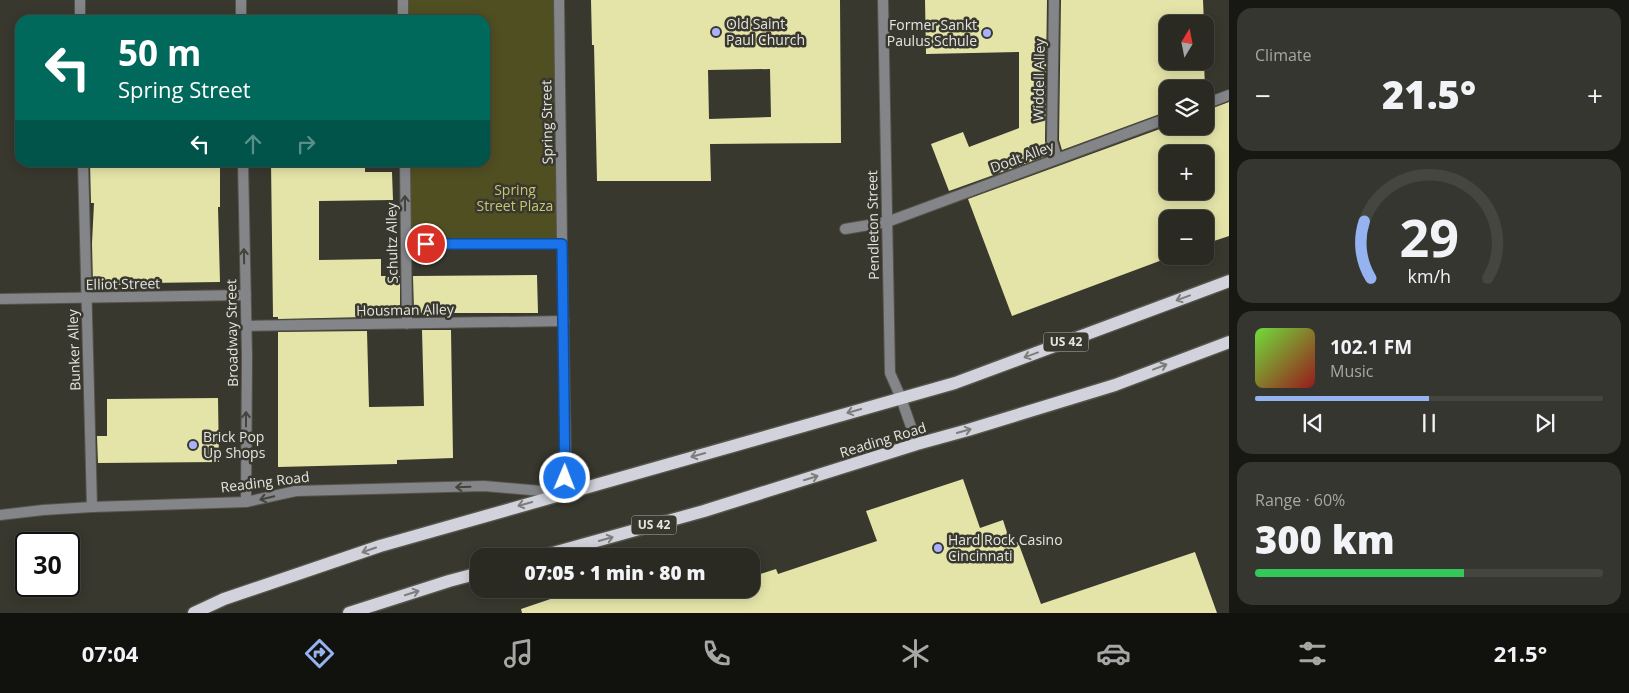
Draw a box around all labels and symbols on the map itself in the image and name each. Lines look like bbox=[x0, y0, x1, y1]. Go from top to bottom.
place label: Old Saint Paul Church bbox=[726, 14, 805, 49]
place label: Former Sankt Paulus Schule bbox=[887, 15, 977, 50]
north arrow bbox=[1159, 15, 1214, 70]
marker: Old Saint Paul Church bbox=[710, 26, 722, 38]
marker: Former Sankt Paulus Schule bbox=[981, 27, 993, 39]
street label: Widdell Alley bbox=[1028, 37, 1049, 122]
street label: Spring Street bbox=[536, 80, 557, 164]
street label: Dodt Alley bbox=[987, 136, 1057, 177]
street label: Pendleton Street bbox=[862, 170, 883, 280]
park label: Spring Street Plaza bbox=[477, 180, 553, 215]
one-way arrow bbox=[401, 196, 410, 212]
street label: Schultz Alley bbox=[381, 201, 402, 284]
pin bbox=[405, 223, 447, 265]
one-way arrow bbox=[239, 248, 249, 264]
street label: Elliot Street bbox=[86, 273, 160, 294]
street label: Broadway Street bbox=[221, 279, 242, 387]
one-way arrow bbox=[1176, 294, 1191, 303]
street label: Housman Alley bbox=[356, 299, 455, 320]
street label: Bunker Alley bbox=[63, 308, 84, 391]
road number: US 42 bbox=[1044, 332, 1088, 352]
one-way arrow bbox=[1024, 351, 1039, 360]
one-way arrow bbox=[1152, 362, 1167, 372]
one-way arrow bbox=[847, 407, 863, 416]
one-way arrow bbox=[241, 411, 251, 427]
street label: Reading Road bbox=[837, 417, 928, 462]
one-way arrow bbox=[956, 426, 972, 436]
place label: Brick Pop Up Shops bbox=[203, 427, 266, 462]
marker: Brick Pop Up Shops bbox=[187, 439, 199, 451]
position arrow bbox=[538, 451, 590, 503]
one-way arrow bbox=[690, 451, 706, 460]
street label: Reading Road bbox=[219, 467, 311, 496]
one-way arrow bbox=[802, 472, 818, 482]
one-way arrow bbox=[456, 482, 472, 492]
one-way arrow bbox=[259, 494, 275, 503]
one-way arrow bbox=[517, 499, 533, 509]
road number: US 42 bbox=[632, 516, 676, 534]
place label: Hard Rock Casino Cincinnati bbox=[948, 530, 1063, 565]
speed limit sign: 30 bbox=[15, 532, 80, 597]
one-way arrow bbox=[598, 533, 614, 543]
marker: Hard Rock Casino Cincinnati bbox=[932, 542, 944, 554]
one-way arrow bbox=[361, 546, 377, 555]
one-way arrow bbox=[404, 587, 420, 597]

